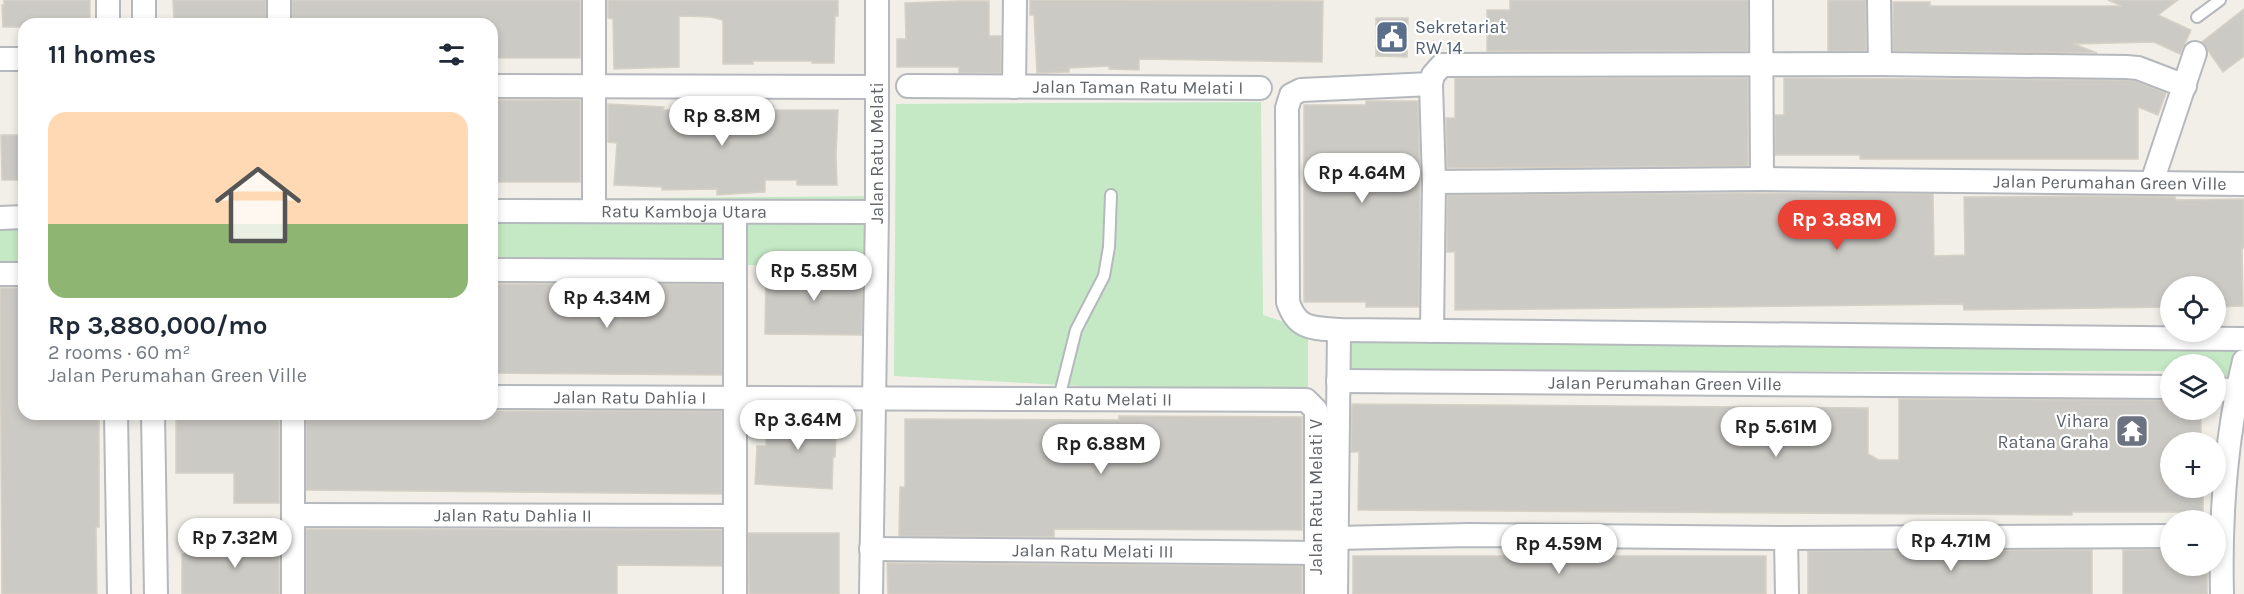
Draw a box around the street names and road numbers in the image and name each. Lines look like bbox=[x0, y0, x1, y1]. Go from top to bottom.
street label: Jalan Taman Ratu Melati I bbox=[1033, 76, 1243, 99]
street label: Jalan Ratu Melati bbox=[866, 82, 888, 224]
street label: Jalan Perumahan Green Ville bbox=[1993, 170, 2227, 195]
street label: Ratu Kamboja Utara bbox=[601, 200, 767, 223]
street label: Jalan Perumahan Green Ville bbox=[1548, 372, 1782, 395]
street label: Jalan Ratu Dahlia I bbox=[554, 386, 706, 409]
street label: Jalan Ratu Melati II bbox=[1016, 388, 1172, 411]
street label: Jalan Ratu Melati V bbox=[1305, 419, 1327, 575]
street label: Jalan Ratu Dahlia II bbox=[434, 504, 592, 527]
street label: Jalan Ratu Melati III bbox=[1012, 539, 1174, 563]

